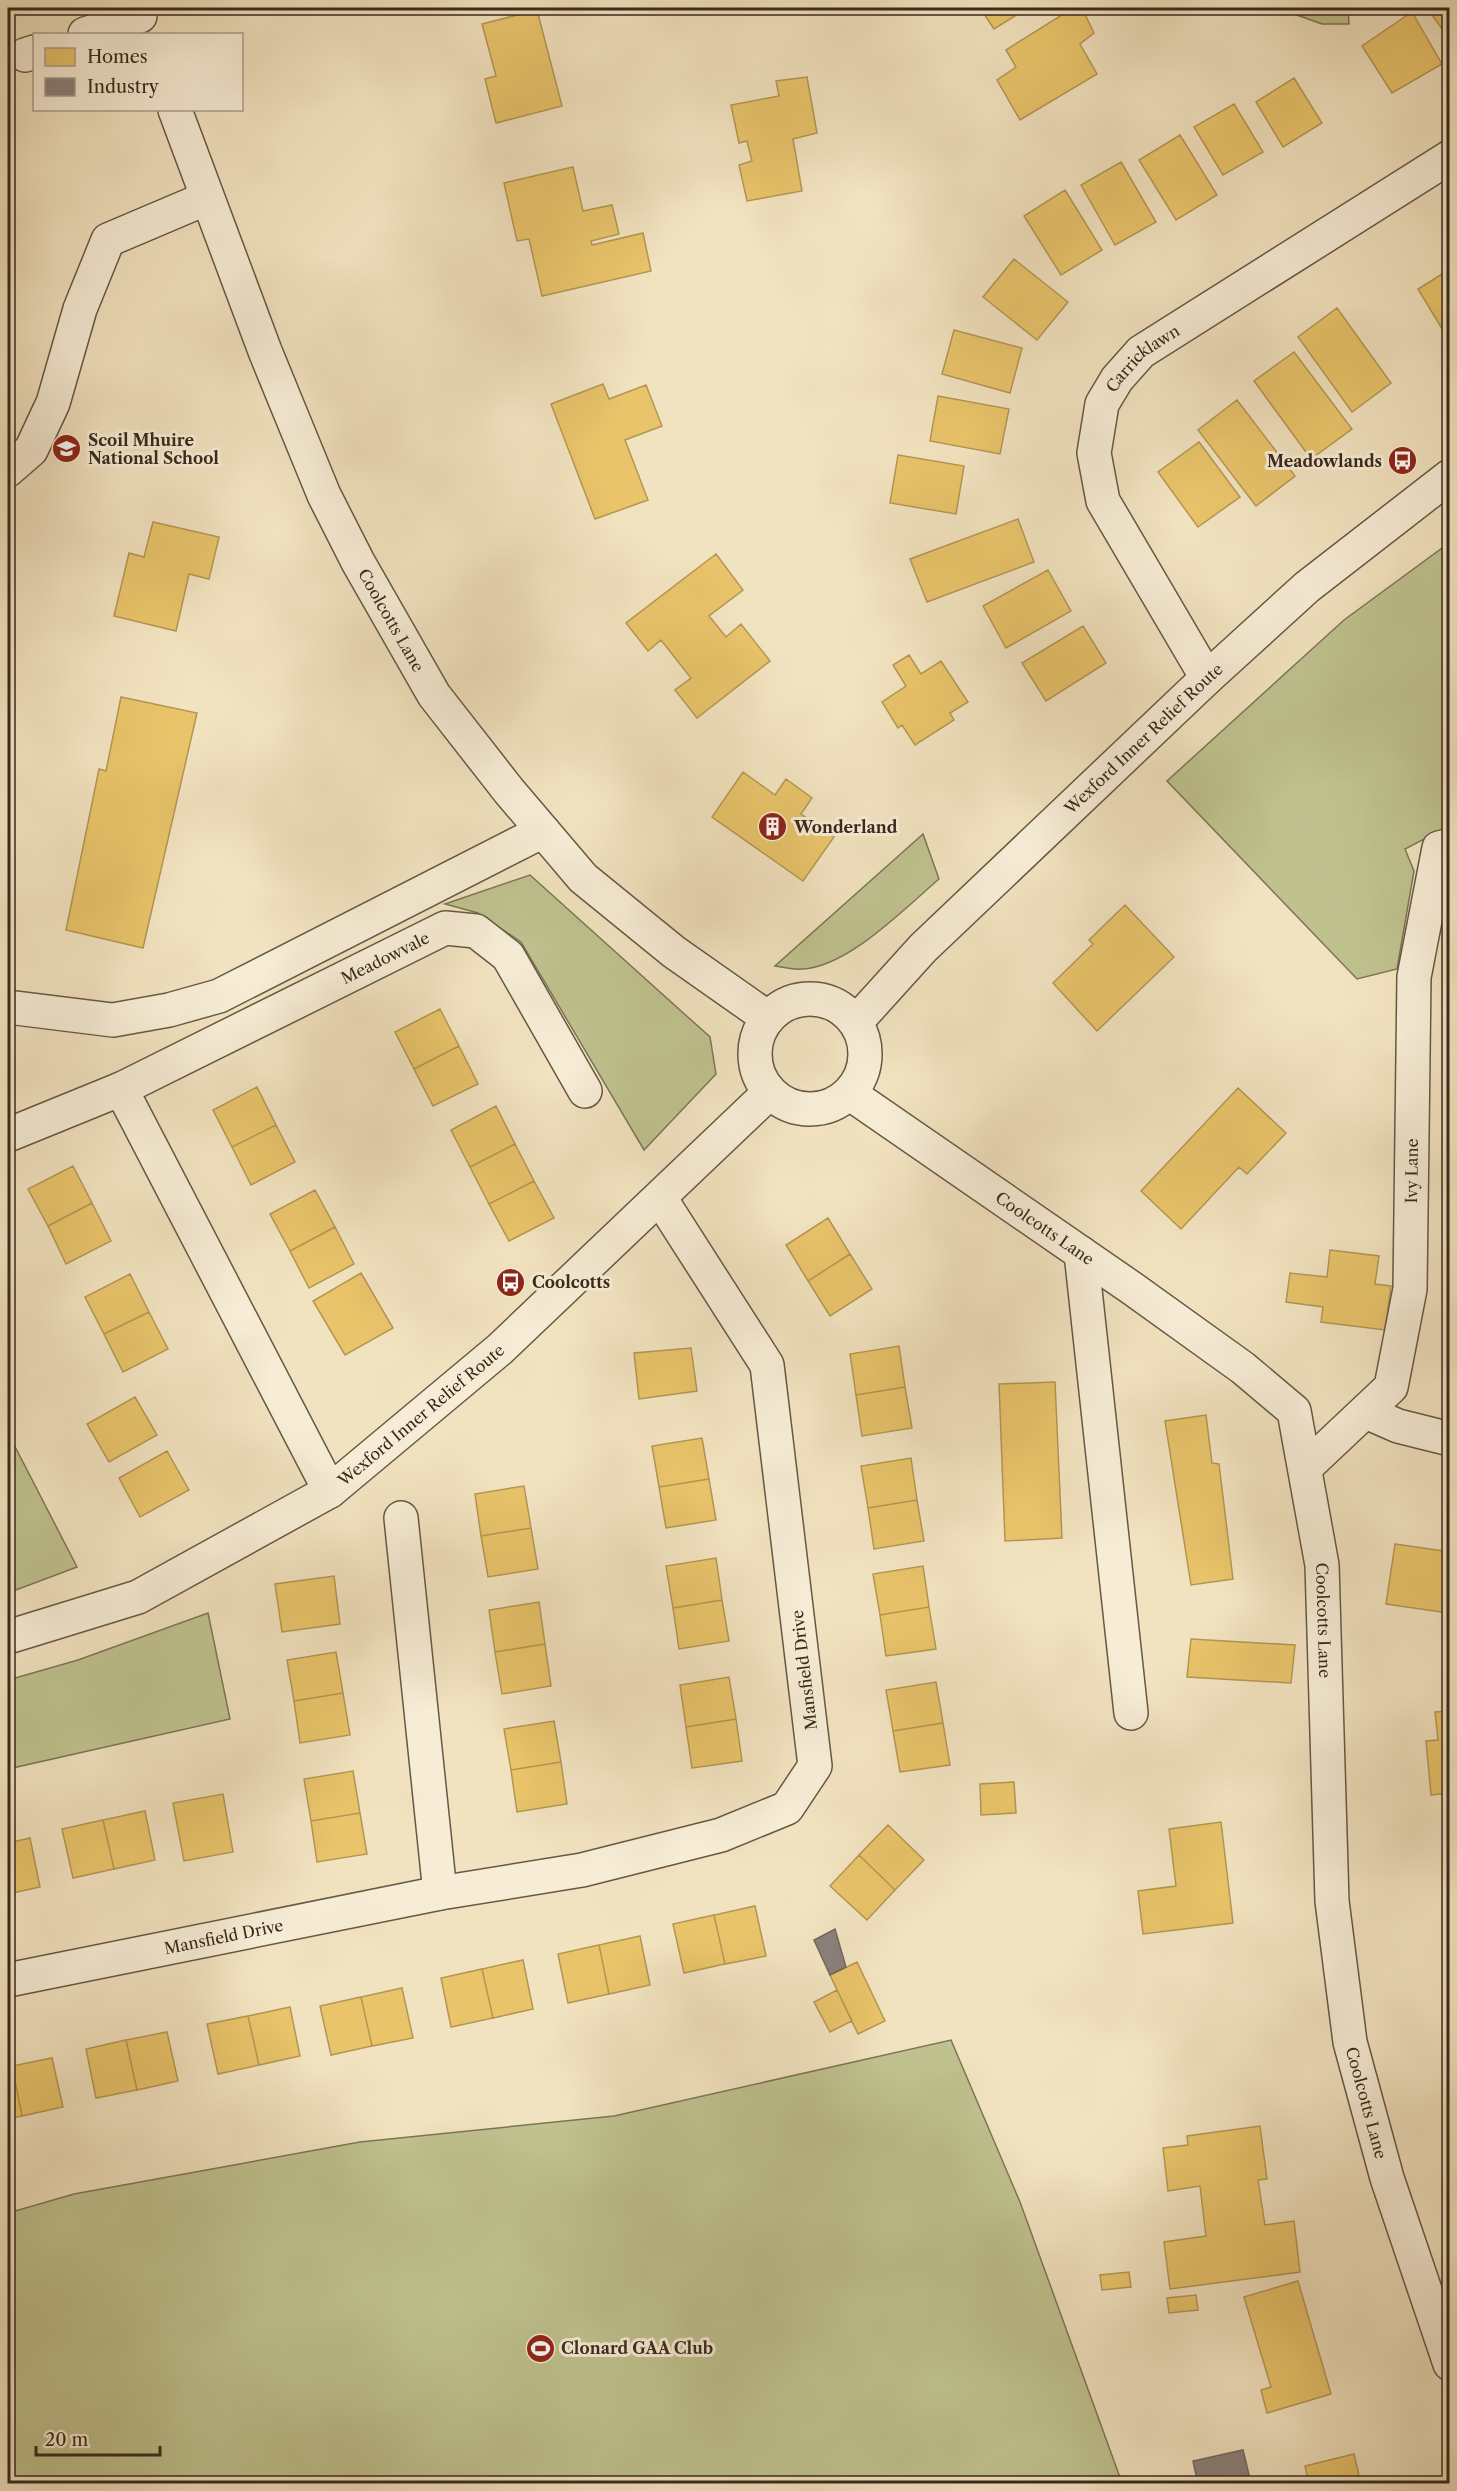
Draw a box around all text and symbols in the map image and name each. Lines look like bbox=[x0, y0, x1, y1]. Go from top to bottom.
legend bbox=[33, 33, 243, 111]
text: Homes bbox=[87, 46, 148, 68]
text: Industry bbox=[87, 76, 160, 98]
street label: Carricklawn bbox=[1102, 320, 1183, 396]
place label: Scoil Mhuire National School bbox=[88, 430, 219, 468]
school or university icon: Scoil Mhuire National School bbox=[51, 433, 83, 465]
bus stop icon: Meadowlands bbox=[1387, 445, 1419, 477]
place label: Meadowlands bbox=[1267, 451, 1382, 471]
street label: Coolcotts Lane bbox=[354, 565, 429, 675]
street label: Wexford Inner Relief Route bbox=[1060, 659, 1227, 819]
building icon: Wonderland bbox=[757, 811, 789, 843]
place label: Wonderland bbox=[793, 817, 898, 837]
street label: Meadowvale bbox=[338, 927, 433, 988]
street label: Ivy Lane bbox=[1401, 1138, 1422, 1204]
street label: Coolcotts Lane bbox=[992, 1187, 1098, 1269]
bus stop icon: Coolcotts bbox=[495, 1266, 527, 1298]
place label: Coolcotts bbox=[532, 1272, 610, 1292]
street label: Wexford Inner Relief Route bbox=[333, 1340, 508, 1491]
street label: Coolcotts Lane bbox=[1312, 1562, 1335, 1678]
street label: Mansfield Drive bbox=[787, 1609, 821, 1731]
street label: Mansfield Drive bbox=[162, 1915, 285, 1958]
street label: Coolcotts Lane bbox=[1342, 2044, 1391, 2161]
sports icon: Clonard GAA Club bbox=[524, 2332, 556, 2364]
place label: Clonard GAA Club bbox=[561, 2338, 713, 2358]
scale bar bbox=[36, 2419, 160, 2457]
text: 20 m bbox=[45, 2429, 89, 2451]

